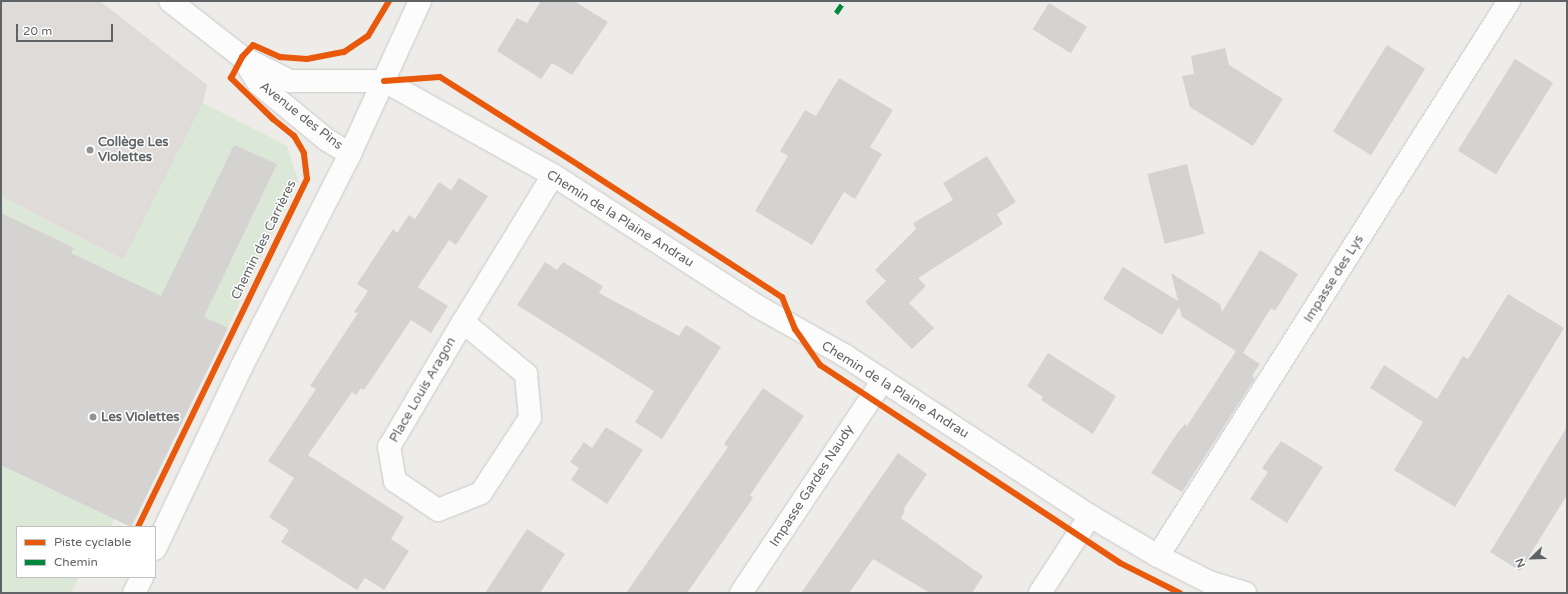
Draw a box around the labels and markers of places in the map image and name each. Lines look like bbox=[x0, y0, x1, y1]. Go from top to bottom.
place label: Collège Les Violettes bbox=[98, 135, 169, 166]
marker: Collège Les Violettes bbox=[85, 145, 95, 155]
place label: Les Violettes bbox=[101, 409, 180, 425]
marker: Les Violettes bbox=[88, 412, 98, 422]

